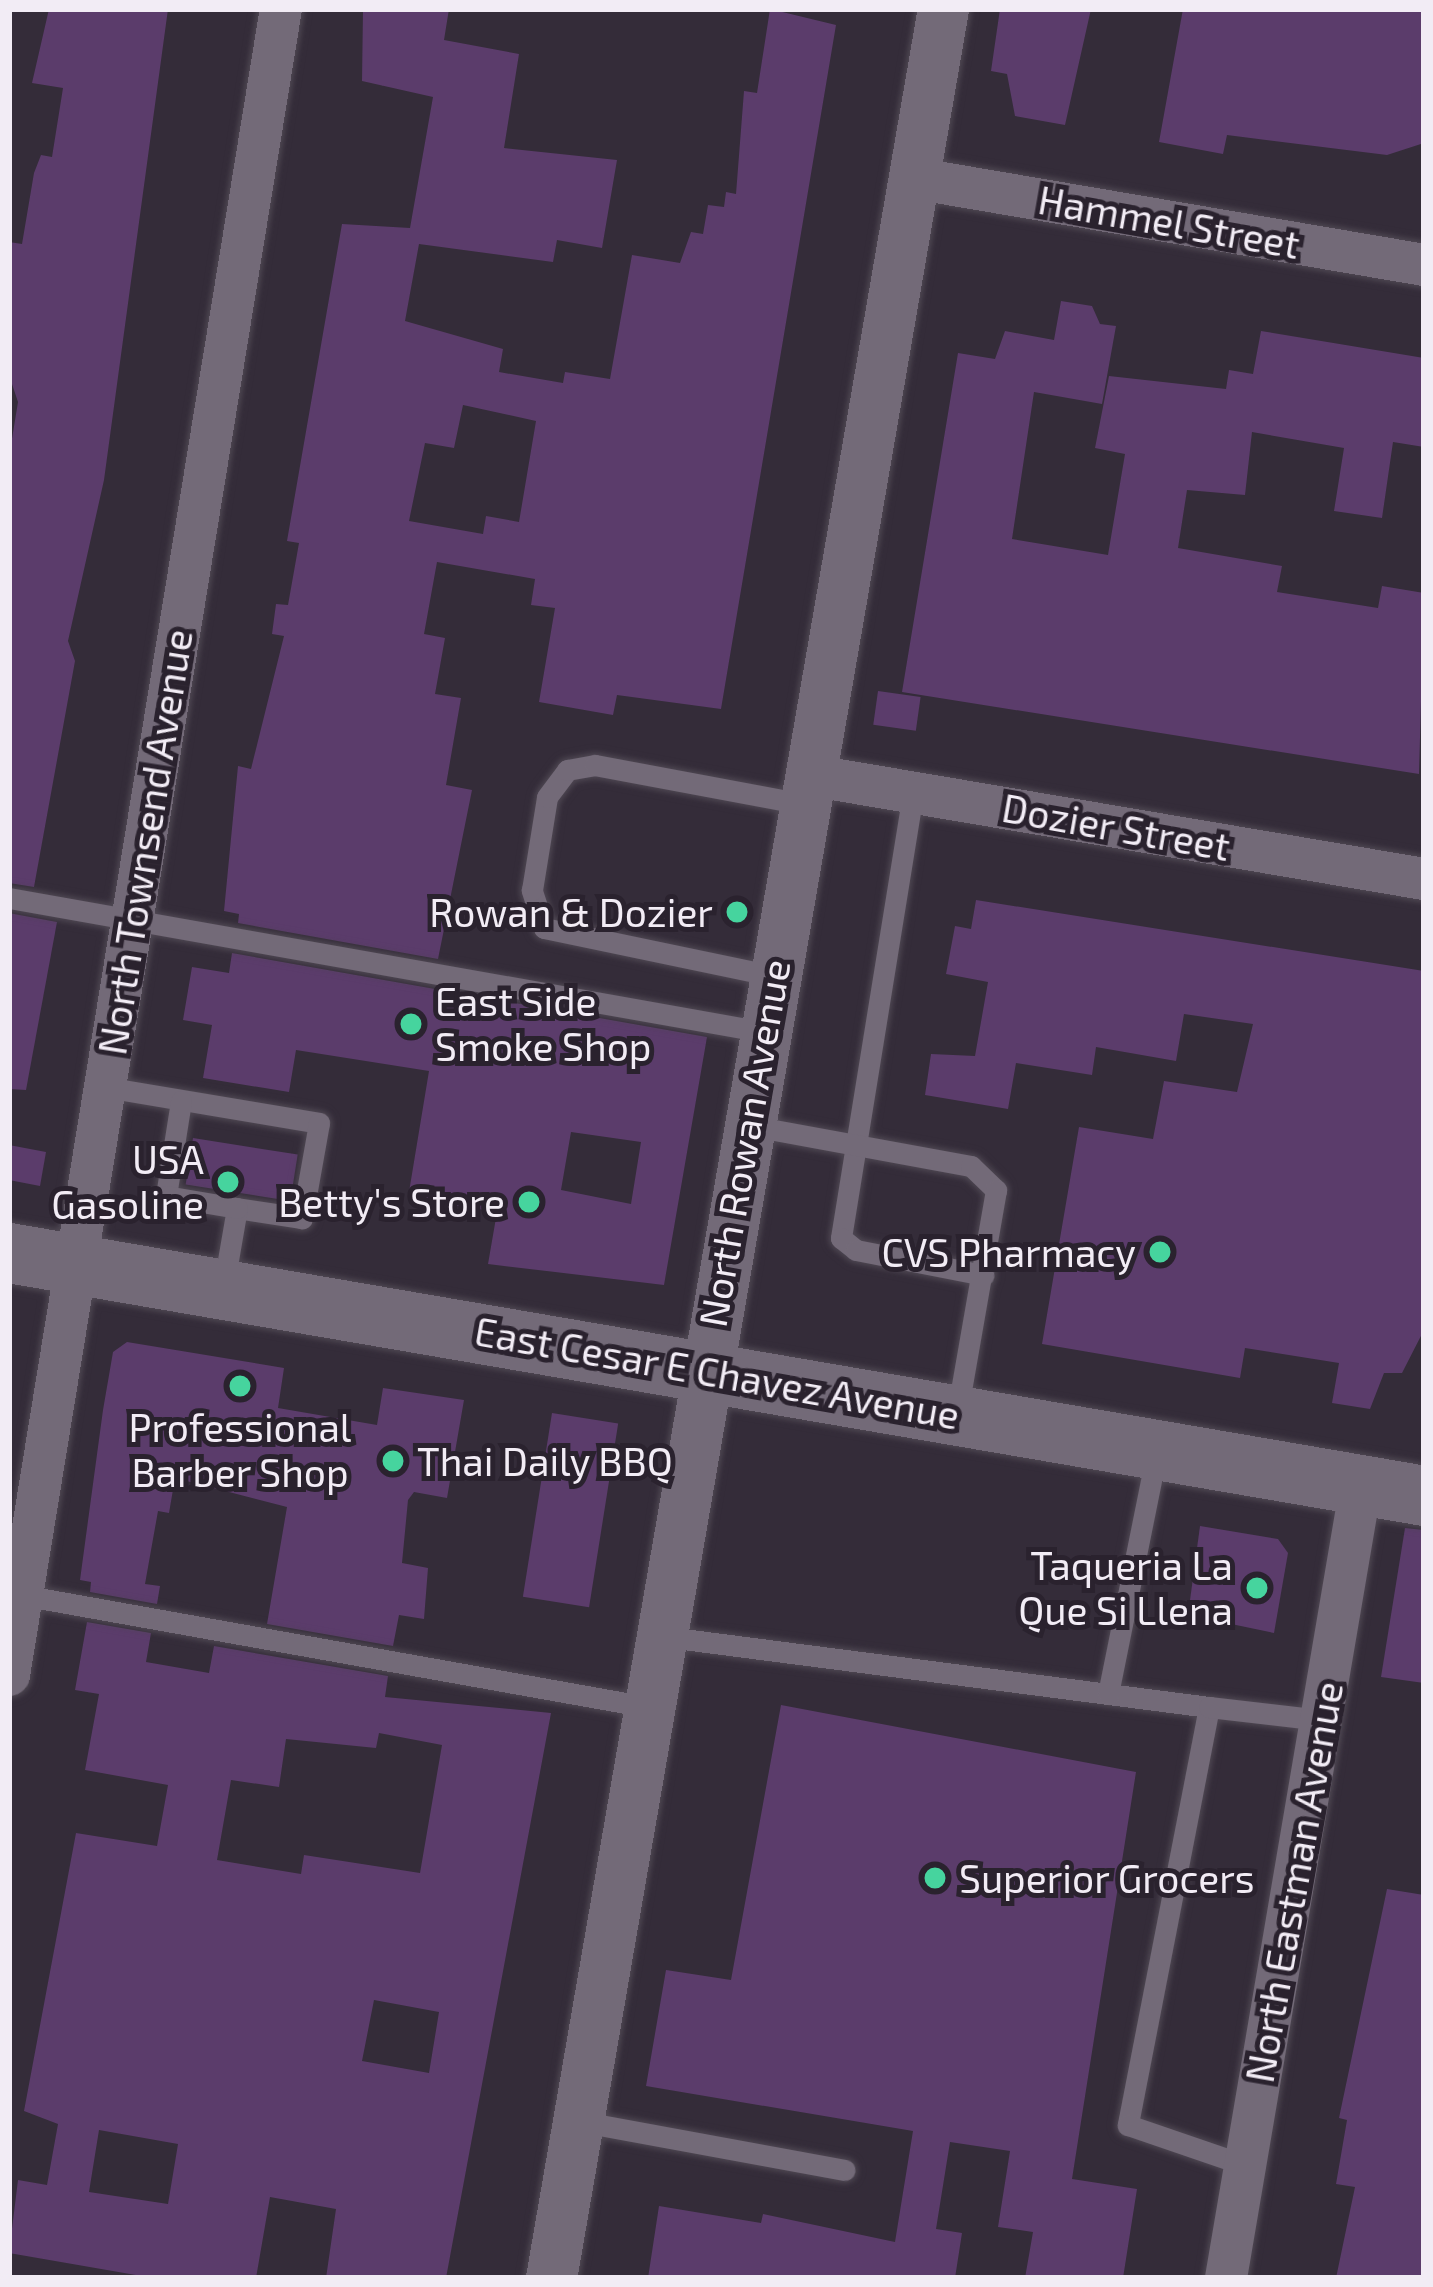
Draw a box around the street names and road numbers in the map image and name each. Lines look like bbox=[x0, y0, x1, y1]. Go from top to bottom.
street label: Hammel Street bbox=[1034, 176, 1304, 268]
street label: North Townsend Avenue bbox=[88, 625, 202, 1059]
street label: Dozier Street bbox=[998, 784, 1234, 870]
street label: North Rowan Avenue bbox=[689, 955, 799, 1331]
street label: East Cesar E Chavez Avenue bbox=[470, 1307, 964, 1439]
street label: North Eastman Avenue bbox=[1236, 1678, 1352, 2086]

